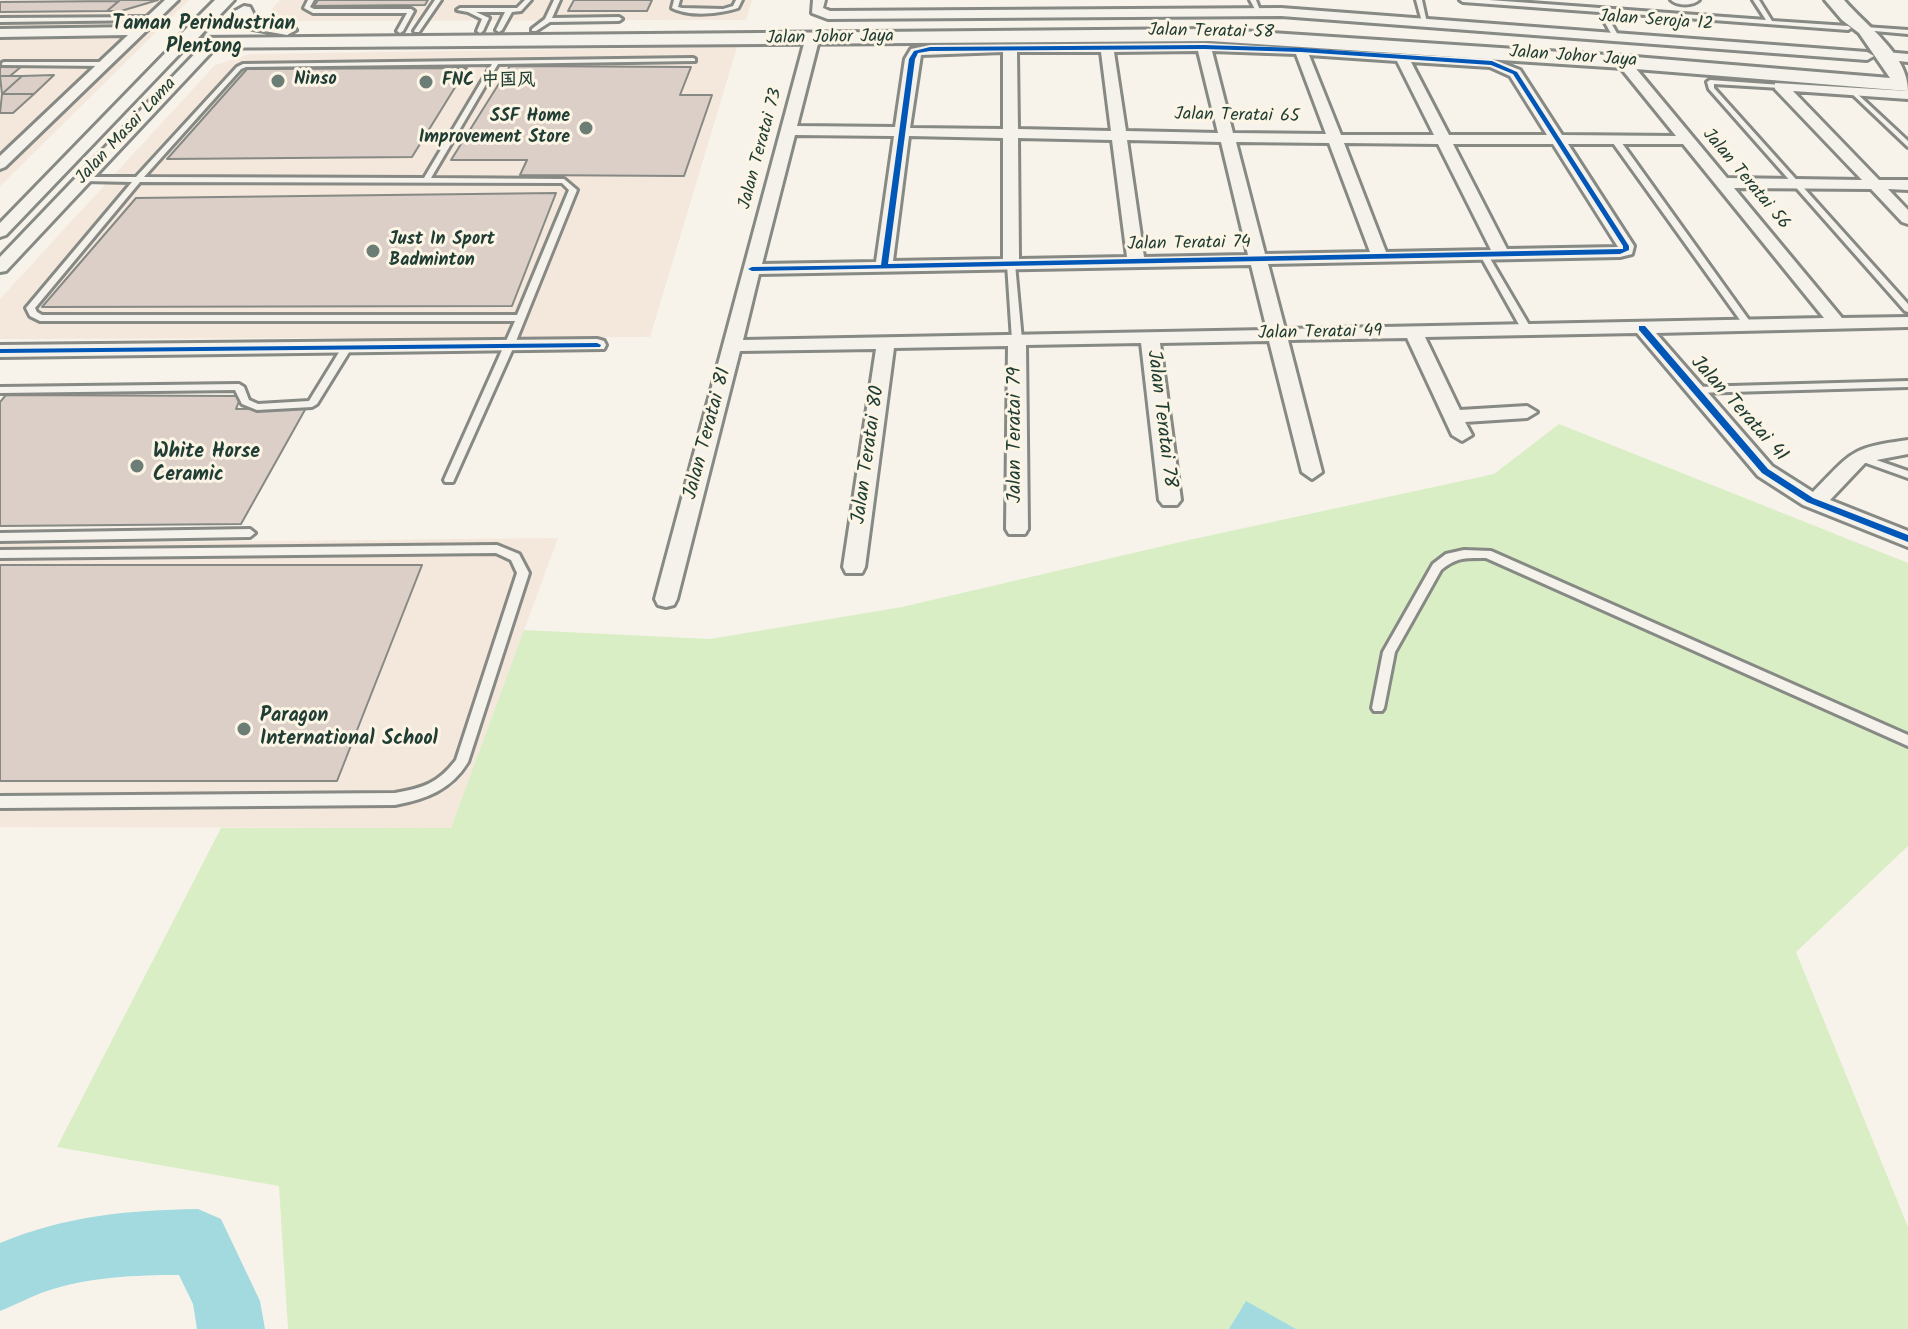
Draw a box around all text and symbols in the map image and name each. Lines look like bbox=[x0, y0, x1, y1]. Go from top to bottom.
street label: Jalan Seroja 12 bbox=[1598, 7, 1714, 37]
district label: Taman Perindustrian Plentong bbox=[112, 14, 296, 61]
street label: Jalan Teratai 58 bbox=[1148, 21, 1274, 45]
street label: Jalan Johor Jaya bbox=[766, 27, 894, 51]
street label: Jalan Johor Jaya bbox=[1508, 43, 1638, 73]
place label: Ninso bbox=[294, 70, 337, 92]
place label: FNC 中国风 bbox=[442, 71, 535, 93]
marker: Ninso bbox=[269, 72, 287, 90]
marker: FNC 中国风 bbox=[417, 73, 435, 91]
street label: Jalan Masai Lama bbox=[72, 74, 182, 190]
street label: Jalan Teratai 73 bbox=[736, 86, 788, 212]
street label: Jalan Teratai 65 bbox=[1174, 105, 1300, 129]
place label: SSF Home Improvement Store bbox=[419, 107, 570, 150]
marker: SSF Home Improvement Store bbox=[577, 119, 595, 137]
street label: Jalan Teratai 56 bbox=[1696, 125, 1794, 235]
place label: Just In Sport Badminton bbox=[389, 230, 495, 272]
street label: Jalan Teratai 74 bbox=[1127, 233, 1251, 257]
marker: Just In Sport Badminton bbox=[364, 242, 382, 260]
street label: Jalan Teratai 49 bbox=[1258, 322, 1382, 346]
street label: Jalan Teratai 78 bbox=[1140, 349, 1180, 489]
street label: Jalan Teratai 41 bbox=[1684, 352, 1792, 468]
street label: Jalan Teratai 81 bbox=[680, 365, 738, 503]
street label: Jalan Teratai 79 bbox=[1005, 367, 1029, 503]
street label: Jalan Teratai 80 bbox=[848, 384, 892, 526]
place label: White Horse Ceramic bbox=[153, 442, 260, 489]
marker: White Horse Ceramic bbox=[128, 457, 146, 475]
place label: Paragon International School bbox=[260, 706, 438, 753]
marker: Paragon International School bbox=[235, 720, 253, 738]

